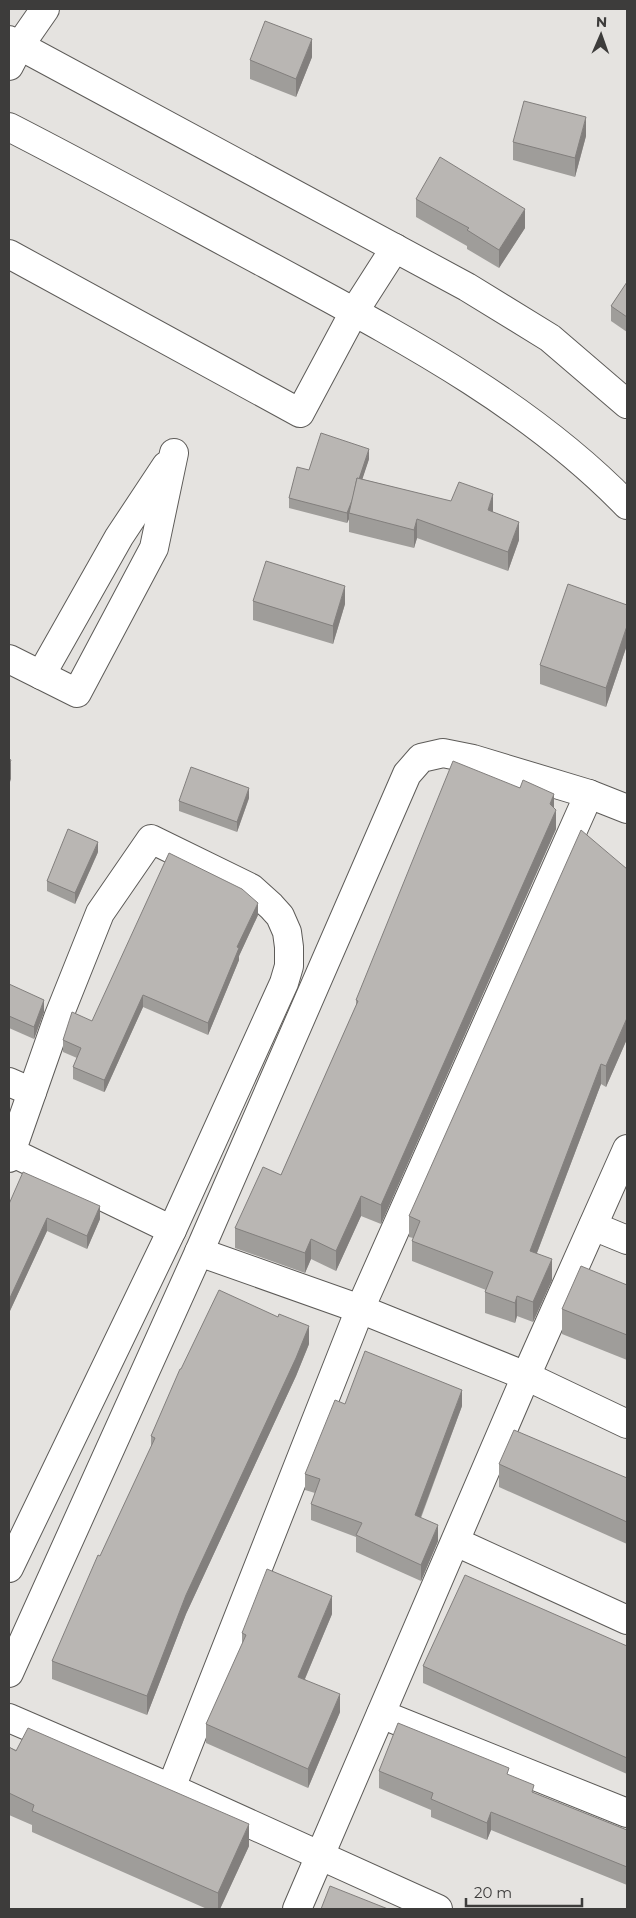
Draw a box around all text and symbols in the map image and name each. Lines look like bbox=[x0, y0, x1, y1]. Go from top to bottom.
north arrow bbox=[576, 10, 626, 60]
text: N bbox=[595, 13, 607, 31]
scale bar bbox=[466, 1876, 582, 1908]
text: 20 m bbox=[474, 1883, 512, 1902]

